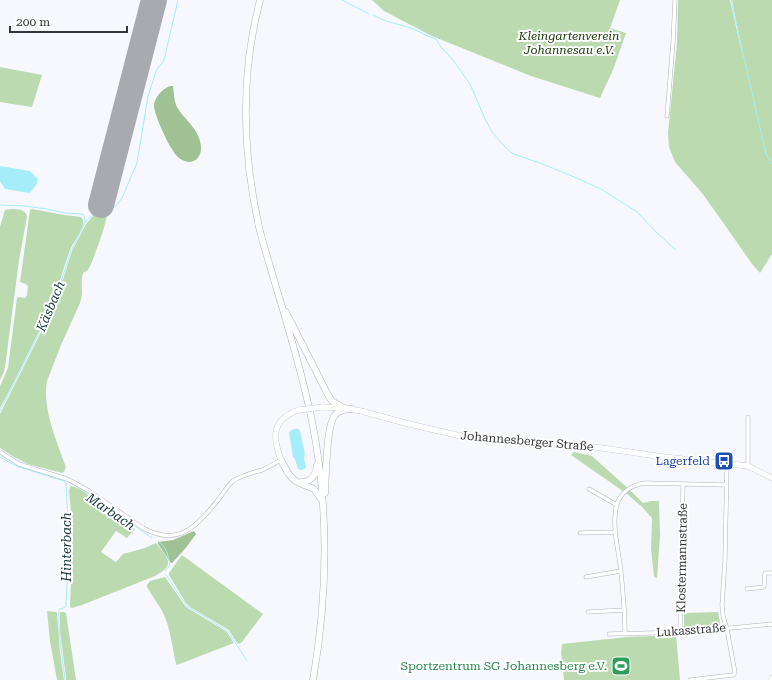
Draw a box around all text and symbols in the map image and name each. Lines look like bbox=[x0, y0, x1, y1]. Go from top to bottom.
scale bar bbox=[10, 8, 127, 34]
text: 200 m bbox=[16, 15, 50, 29]
park label: Kleingartenverein Johannesau e.V. bbox=[518, 29, 619, 57]
water label: Käsbach bbox=[33, 279, 68, 335]
street label: Johannesberger Straße bbox=[460, 428, 594, 454]
bus stop icon: Lagerfeld bbox=[713, 450, 735, 472]
place label: Lagerfeld bbox=[655, 454, 710, 468]
water label: Marbach bbox=[83, 489, 138, 533]
street label: Klostermannstraße bbox=[674, 503, 690, 613]
water label: Hinterbach bbox=[59, 512, 74, 583]
street label: Lukasstraße bbox=[656, 621, 727, 639]
sports icon: Sportzentrum SG Johannesberg e.V. bbox=[610, 655, 632, 677]
place label: Sportzentrum SG Johannesberg e.V. bbox=[400, 659, 607, 673]

